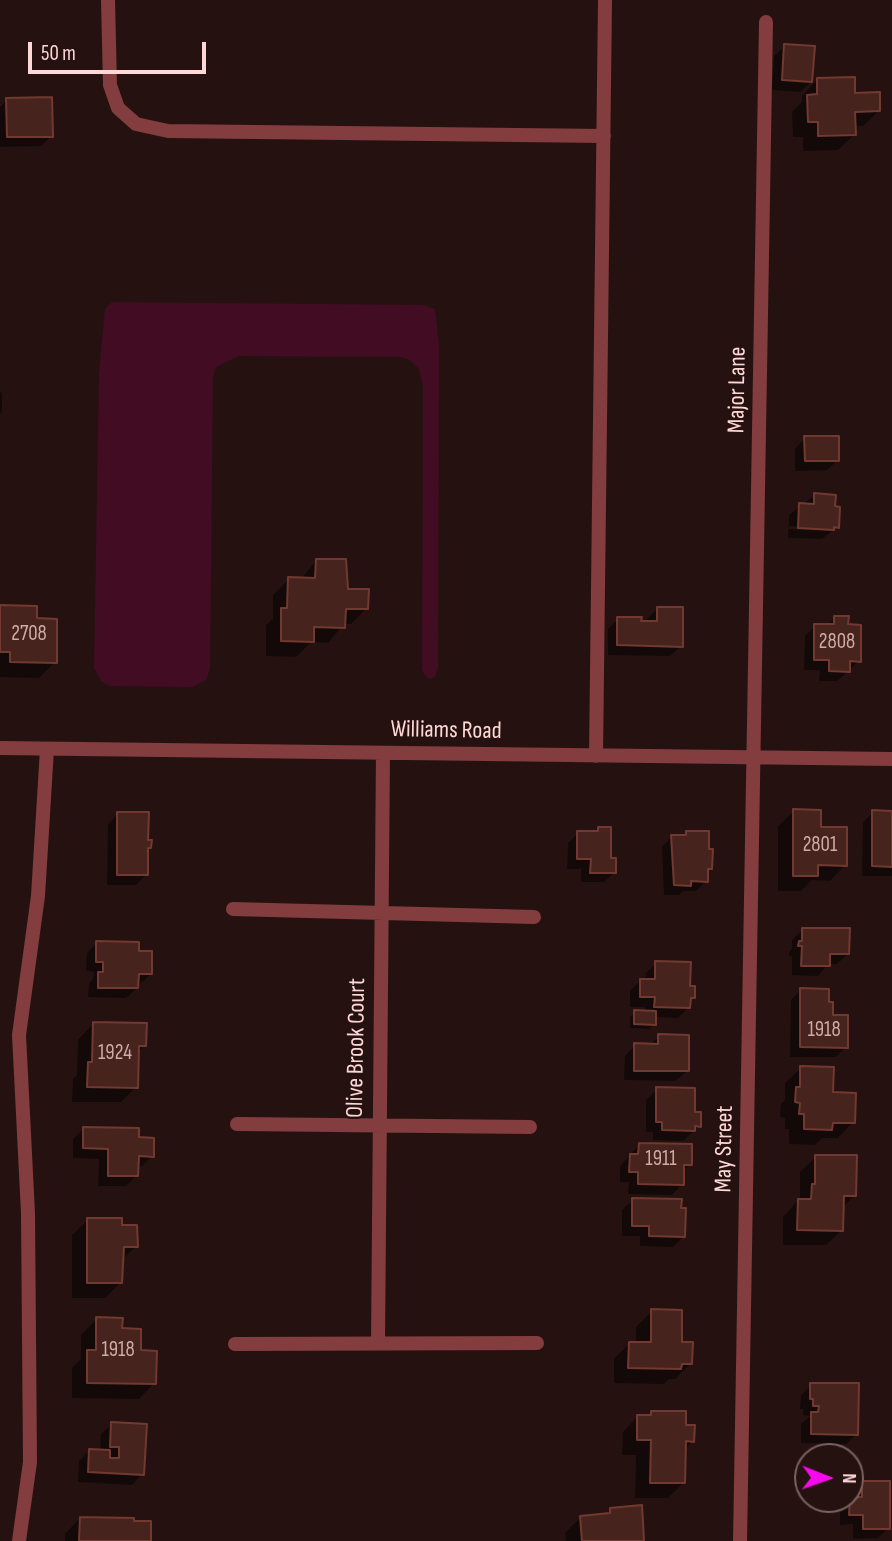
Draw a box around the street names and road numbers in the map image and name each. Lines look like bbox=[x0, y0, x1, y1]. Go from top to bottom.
street label: Major Lane bbox=[723, 347, 753, 433]
street label: Williams Road bbox=[390, 716, 502, 746]
street label: Olive Brook Court bbox=[341, 978, 373, 1118]
street label: May Street bbox=[710, 1105, 740, 1193]

